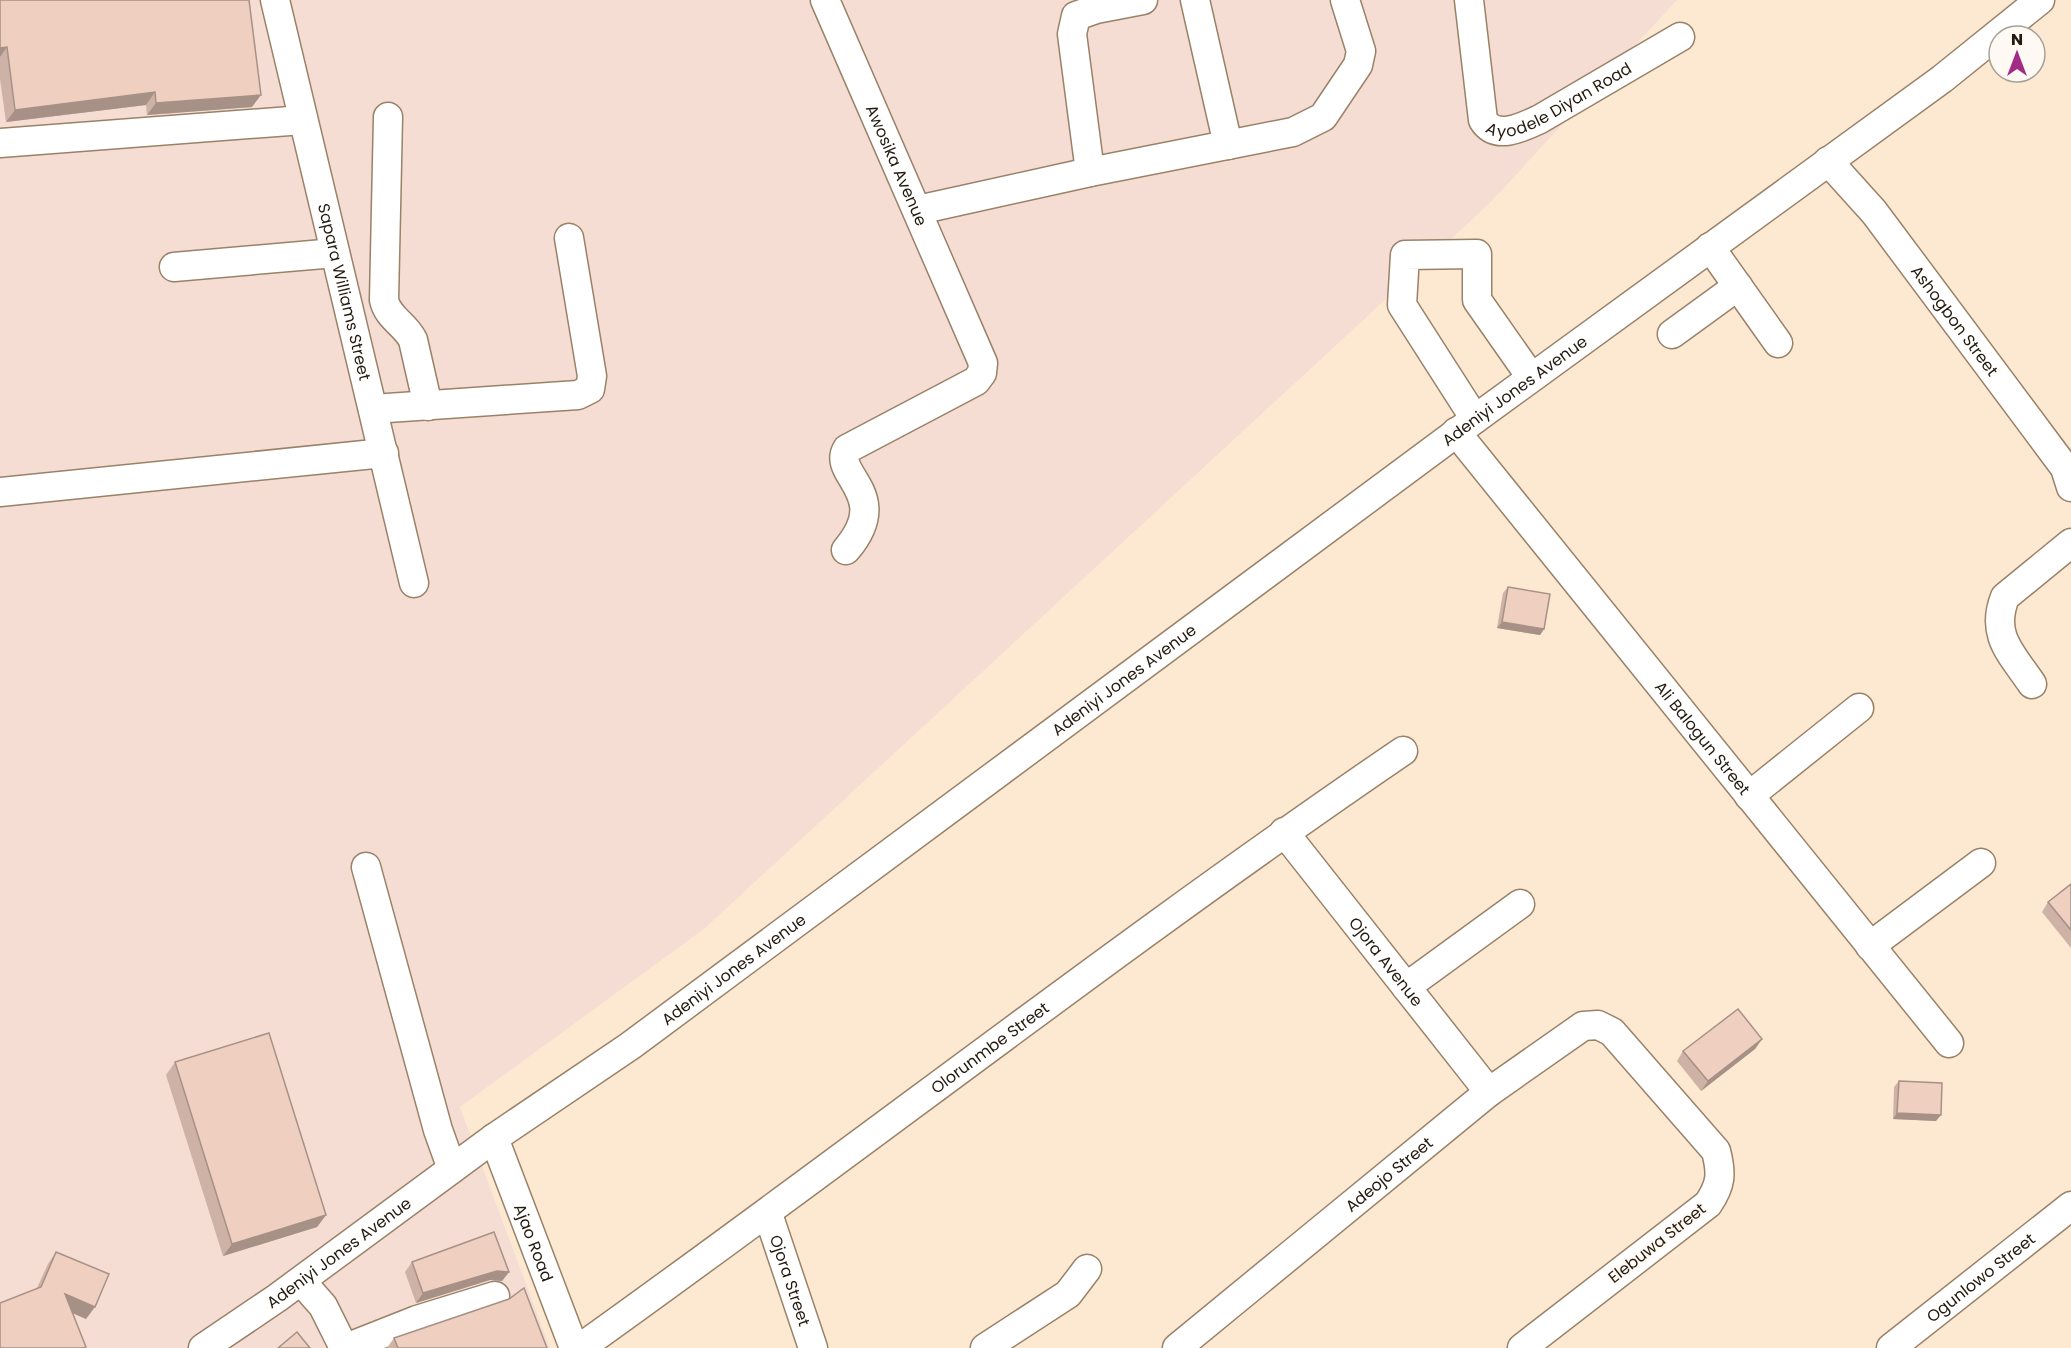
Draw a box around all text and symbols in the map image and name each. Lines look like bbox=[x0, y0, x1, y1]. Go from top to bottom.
north arrow bbox=[1987, 24, 2047, 84]
text: N bbox=[2011, 28, 2023, 51]
street label: Ayodele Diyan Road bbox=[1482, 56, 1636, 143]
street label: Awosika Avenue bbox=[860, 101, 933, 229]
street label: Sapara Williams Street bbox=[312, 201, 377, 383]
street label: Ashogbon Street bbox=[1906, 260, 2004, 381]
street label: Adeniyi Jones Avenue bbox=[1437, 330, 1592, 451]
street label: Adeniyi Jones Avenue bbox=[1047, 618, 1201, 741]
street label: Ali Balogun Street bbox=[1650, 676, 1756, 800]
street label: Adeniyi Jones Avenue bbox=[657, 908, 811, 1030]
street label: Ojora Avenue bbox=[1344, 912, 1429, 1011]
street label: Olorunmbe Street bbox=[926, 996, 1054, 1099]
street label: Adeojo Street bbox=[1340, 1131, 1438, 1217]
street label: Adeniyi Jones Avenue bbox=[262, 1191, 416, 1313]
street label: Elebuwa Street bbox=[1603, 1197, 1711, 1288]
street label: Ajao Road bbox=[509, 1200, 559, 1285]
street label: Ogunlowo Street bbox=[1921, 1227, 2040, 1327]
street label: Ojora Street bbox=[764, 1232, 816, 1329]

